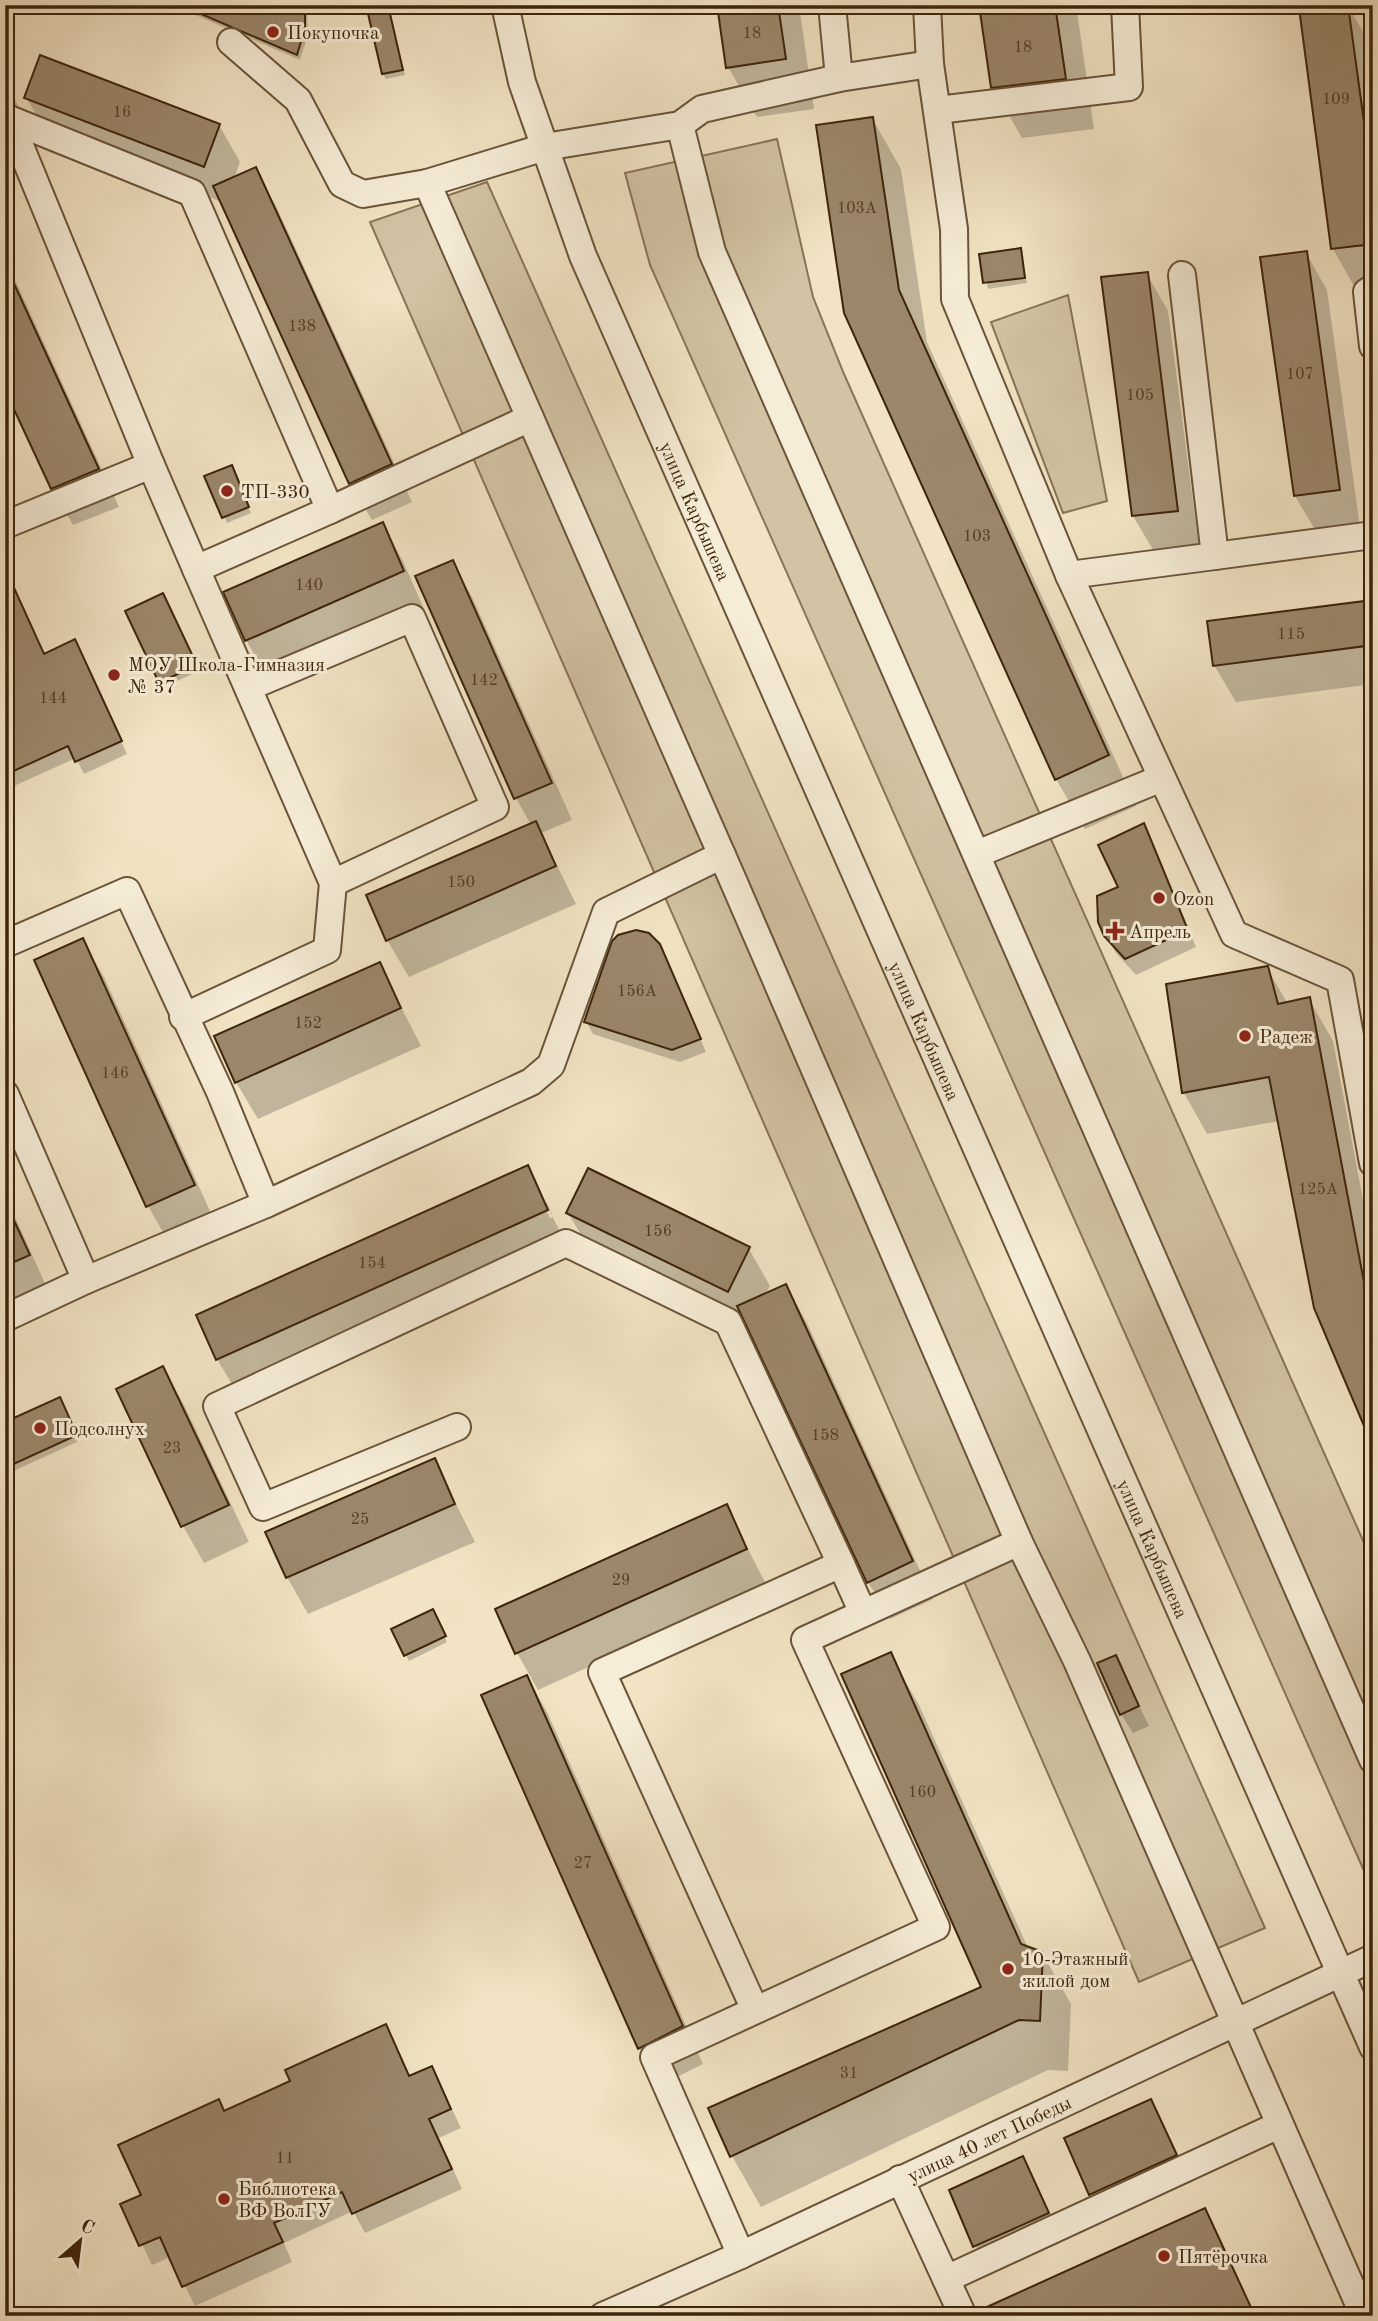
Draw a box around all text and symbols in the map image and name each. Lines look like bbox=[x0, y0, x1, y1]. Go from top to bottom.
marker: Покупочка bbox=[265, 24, 281, 40]
place label: Покупочка bbox=[287, 25, 380, 44]
house number: 18 bbox=[743, 26, 761, 42]
house number: 18 bbox=[1014, 40, 1032, 56]
house number: 109 bbox=[1322, 92, 1350, 108]
house number: 16 bbox=[113, 105, 131, 121]
house number: 103А bbox=[837, 201, 877, 217]
house number: 138 bbox=[288, 319, 316, 335]
house number: 107 bbox=[1286, 367, 1314, 383]
house number: 105 bbox=[1126, 388, 1154, 404]
street label: улица Карбышева bbox=[654, 440, 732, 585]
marker: ТП-330 bbox=[219, 483, 235, 499]
place label: ТП-330 bbox=[241, 484, 310, 503]
house number: 103 bbox=[963, 529, 991, 545]
house number: 140 bbox=[295, 578, 323, 594]
house number: 115 bbox=[1277, 627, 1305, 643]
place label: МОУ Школа-Гимназия № 37 bbox=[128, 657, 325, 698]
marker: МОУ Школа-Гимназия № 37 bbox=[106, 667, 122, 683]
house number: 142 bbox=[470, 673, 498, 689]
house number: 144 bbox=[39, 691, 67, 707]
house number: 150 bbox=[447, 875, 475, 891]
marker: Ozon bbox=[1151, 890, 1167, 906]
place label: Ozon bbox=[1173, 891, 1214, 910]
marker: Апрель bbox=[1107, 923, 1123, 939]
place label: Апрель bbox=[1129, 924, 1191, 943]
street label: улица Карбышева bbox=[884, 959, 962, 1105]
house number: 156А bbox=[617, 984, 657, 1000]
house number: 152 bbox=[294, 1016, 322, 1032]
marker: Радеж bbox=[1237, 1028, 1253, 1044]
place label: Радеж bbox=[1259, 1029, 1313, 1048]
house number: 146 bbox=[101, 1066, 129, 1082]
house number: 125А bbox=[1298, 1182, 1338, 1198]
house number: 156 bbox=[644, 1224, 672, 1240]
house number: 154 bbox=[358, 1256, 386, 1272]
marker: Подсолнух bbox=[32, 1420, 48, 1436]
place label: Подсолнух bbox=[54, 1421, 145, 1440]
house number: 158 bbox=[811, 1428, 839, 1444]
house number: 23 bbox=[163, 1441, 181, 1457]
street label: улица Карбышева bbox=[1112, 1477, 1190, 1623]
house number: 25 bbox=[351, 1512, 369, 1528]
house number: 29 bbox=[612, 1573, 630, 1589]
house number: 160 bbox=[908, 1785, 936, 1801]
house number: 27 bbox=[574, 1856, 592, 1872]
place label: 10-Этажный жилой дом bbox=[1022, 1951, 1128, 1992]
marker: 10-Этажный жилой дом bbox=[1000, 1961, 1016, 1977]
house number: 31 bbox=[840, 2066, 858, 2082]
street label: улица 40 лет Победы bbox=[905, 2094, 1075, 2187]
house number: 11 bbox=[276, 2151, 294, 2167]
place label: Библиотека ВФ ВолГУ bbox=[238, 2181, 338, 2222]
marker: Библиотека ВФ ВолГУ bbox=[216, 2191, 232, 2207]
north arrow bbox=[46, 2206, 116, 2276]
text: С bbox=[77, 2217, 97, 2240]
marker: Пятёрочка bbox=[1156, 2248, 1172, 2264]
place label: Пятёрочка bbox=[1178, 2249, 1269, 2268]

